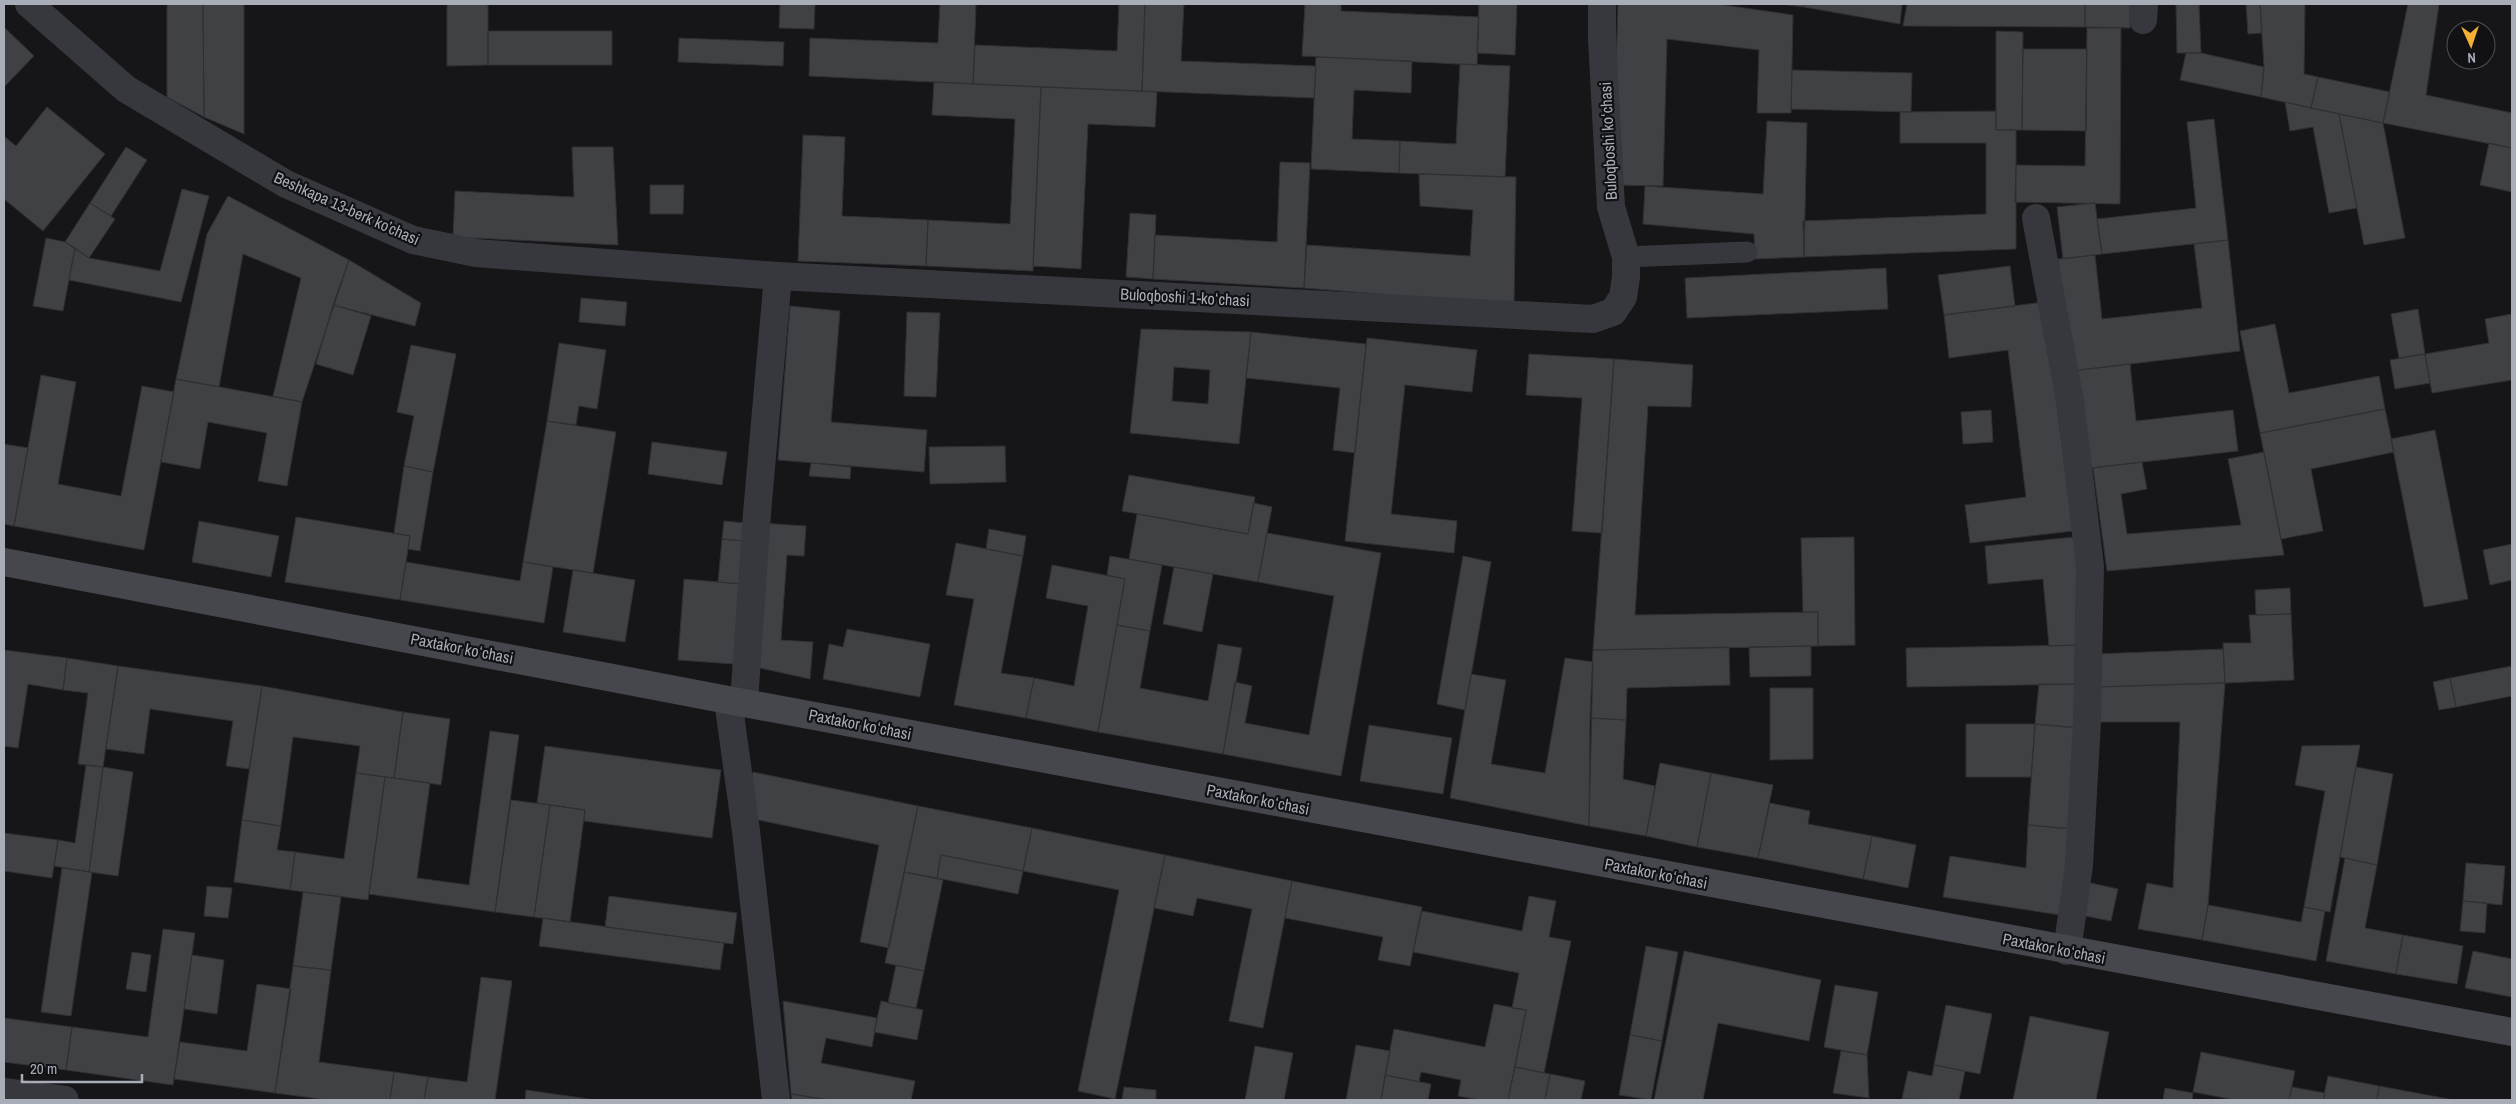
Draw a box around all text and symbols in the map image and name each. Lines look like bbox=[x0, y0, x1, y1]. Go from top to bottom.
north arrow bbox=[2446, 20, 2496, 70]
text: N bbox=[2467, 49, 2476, 67]
street label: Buloqboshi koʻchasi bbox=[1594, 81, 1622, 201]
street label: Beshkapa 13-berk koʼchasi bbox=[271, 166, 423, 250]
street label: Buloqboshi 1-koʻchasi bbox=[1120, 283, 1250, 311]
street label: Paxtakor koʻchasi bbox=[409, 627, 515, 669]
street label: Paxtakor koʻchasi bbox=[807, 703, 913, 745]
street label: Paxtakor koʻchasi bbox=[1205, 778, 1311, 820]
street label: Paxtakor koʻchasi bbox=[1603, 852, 1709, 894]
street label: Paxtakor koʻchasi bbox=[2001, 927, 2107, 969]
scale bar bbox=[22, 1052, 142, 1084]
text: 20 m bbox=[30, 1058, 57, 1079]

